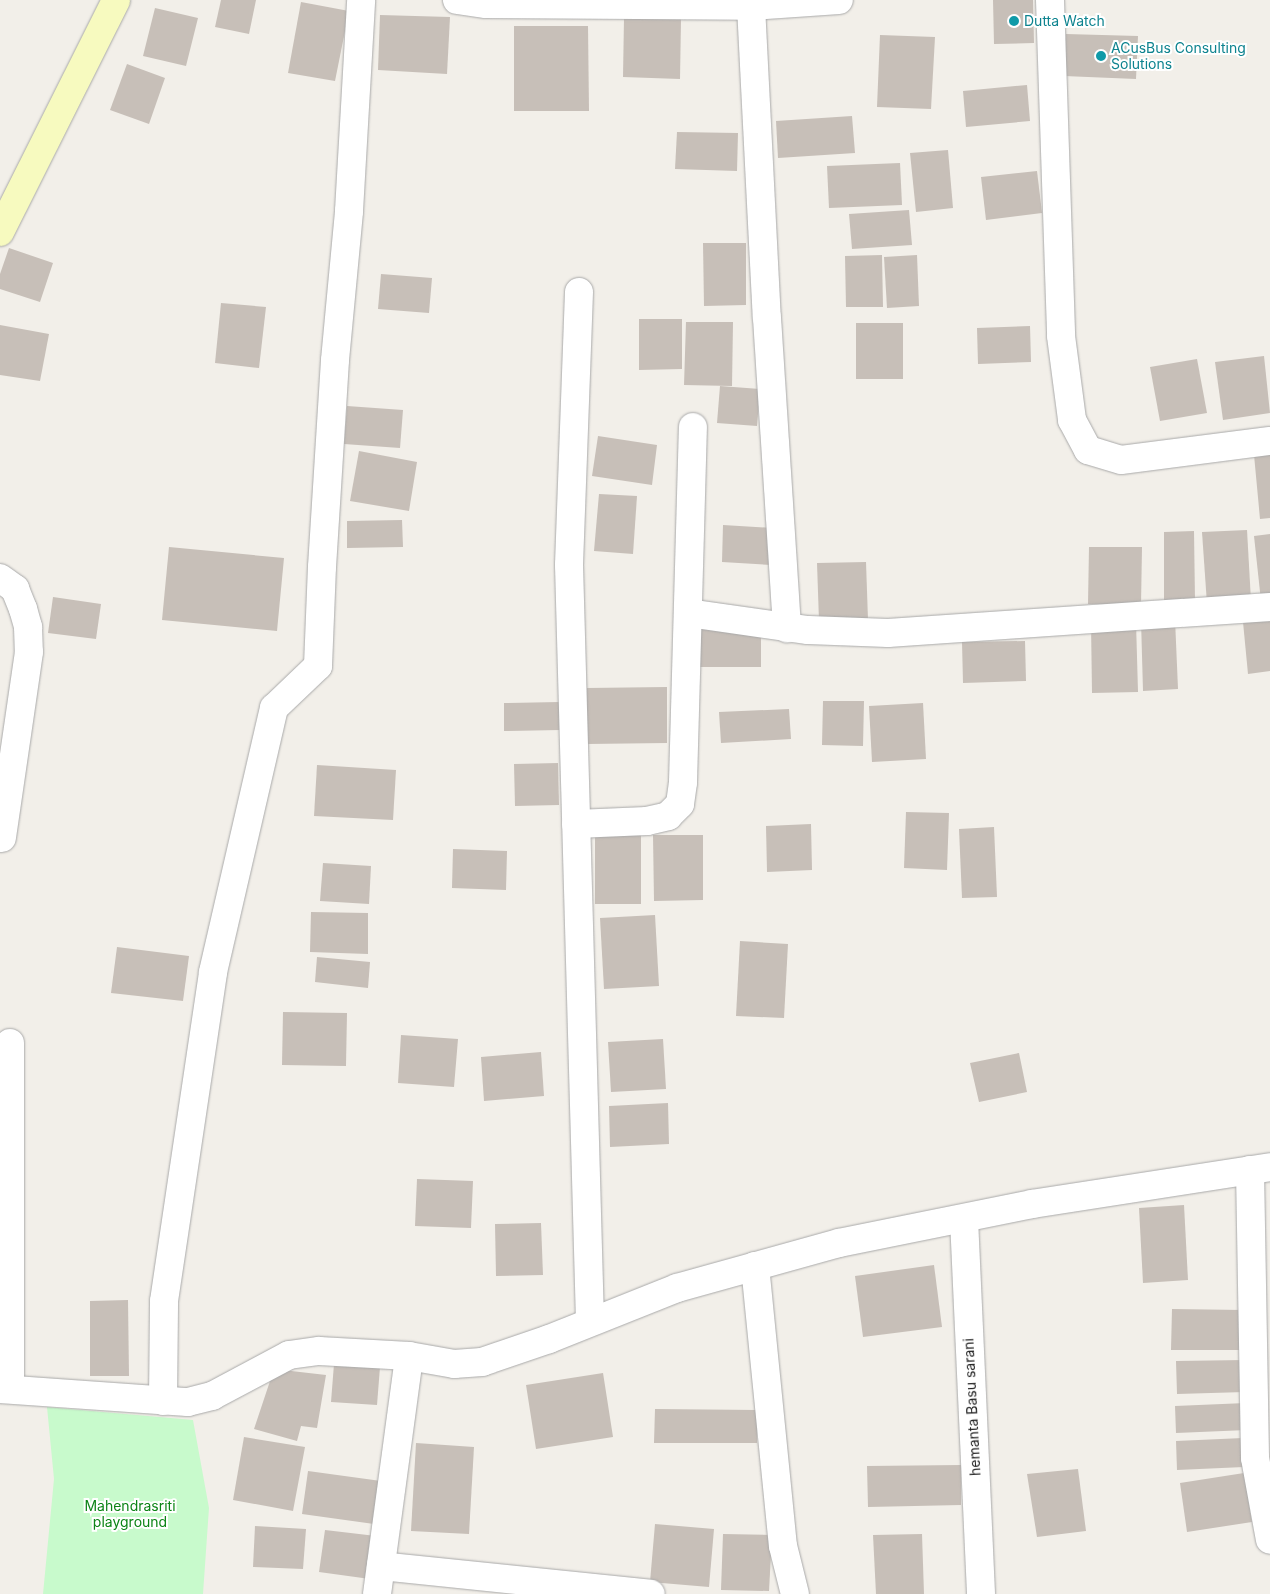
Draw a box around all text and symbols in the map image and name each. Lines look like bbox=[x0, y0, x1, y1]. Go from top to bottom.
place label: Dutta Watch bbox=[1024, 13, 1105, 29]
marker: Dutta Watch bbox=[1008, 15, 1020, 27]
place label: ACusBus Consulting Solutions bbox=[1111, 40, 1246, 72]
marker: ACusBus Consulting Solutions bbox=[1095, 50, 1107, 62]
street label: hemanta Basu sarani bbox=[960, 1338, 984, 1476]
park label: Mahendrasriti playground bbox=[84, 1498, 176, 1530]

